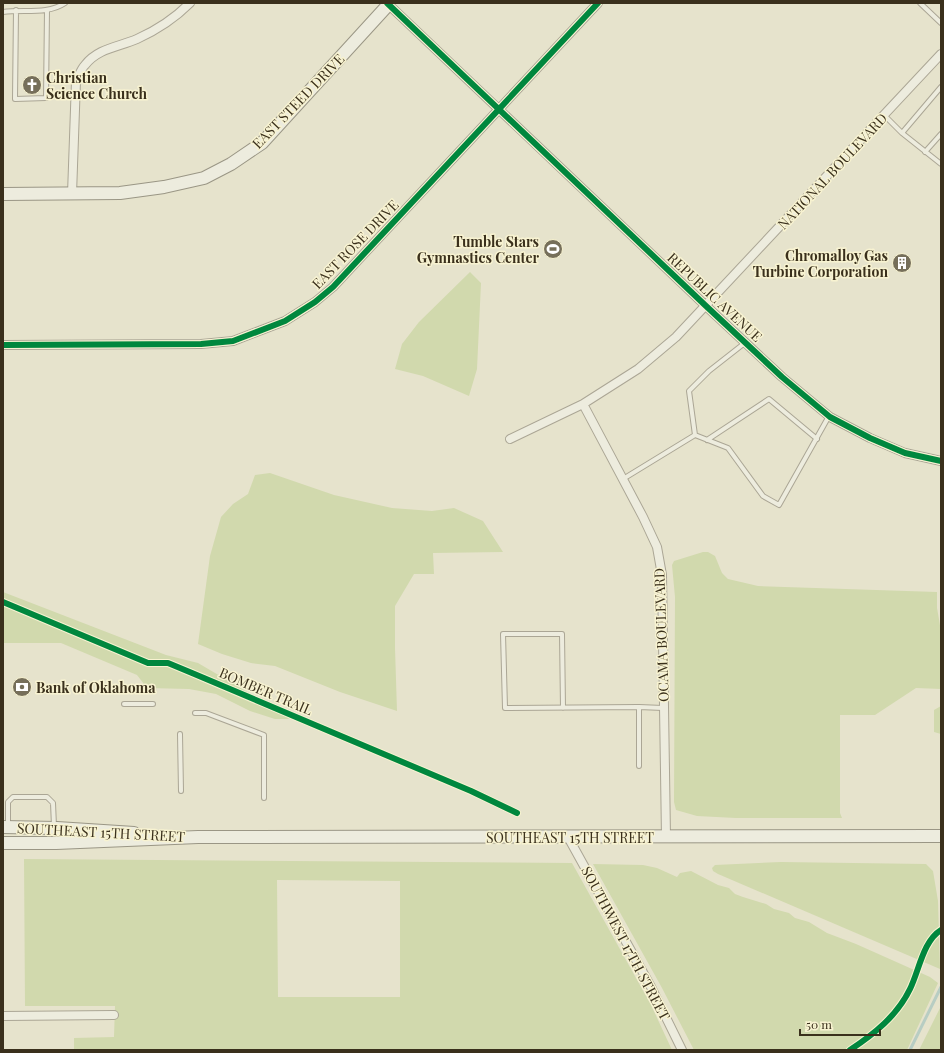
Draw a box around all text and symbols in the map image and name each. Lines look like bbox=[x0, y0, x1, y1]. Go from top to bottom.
street label: EAST STEED DRIVE bbox=[248, 50, 348, 152]
place label: Christian Science Church bbox=[46, 68, 148, 103]
church icon: Christian Science Church bbox=[21, 74, 43, 96]
street label: NATIONAL BOULEVARD bbox=[773, 109, 891, 233]
street label: EAST ROSE DRIVE bbox=[308, 195, 402, 293]
place label: Tumble Stars Gymnastics Center bbox=[417, 232, 539, 267]
sports icon: Tumble Stars Gymnastics Center bbox=[542, 238, 564, 260]
place label: Chromalloy Gas Turbine Corporation bbox=[753, 246, 888, 281]
street label: REPUBLIC AVENUE bbox=[664, 248, 766, 346]
building icon: Chromalloy Gas Turbine Corporation bbox=[891, 252, 913, 274]
street label: OCAMA BOULEVARD bbox=[649, 568, 673, 702]
street label: BOMBER TRAIL bbox=[216, 663, 316, 719]
bank icon: Bank of Oklahoma bbox=[11, 676, 33, 698]
place label: Bank of Oklahoma bbox=[36, 678, 156, 697]
street label: SOUTHEAST 15TH STREET bbox=[17, 818, 186, 846]
street label: SOUTHEAST 15TH STREET bbox=[486, 828, 654, 847]
street label: SOUTHWEST 17TH STREET bbox=[577, 863, 675, 1024]
scale bar bbox=[800, 1011, 880, 1037]
text: 50 m bbox=[806, 1016, 832, 1032]

